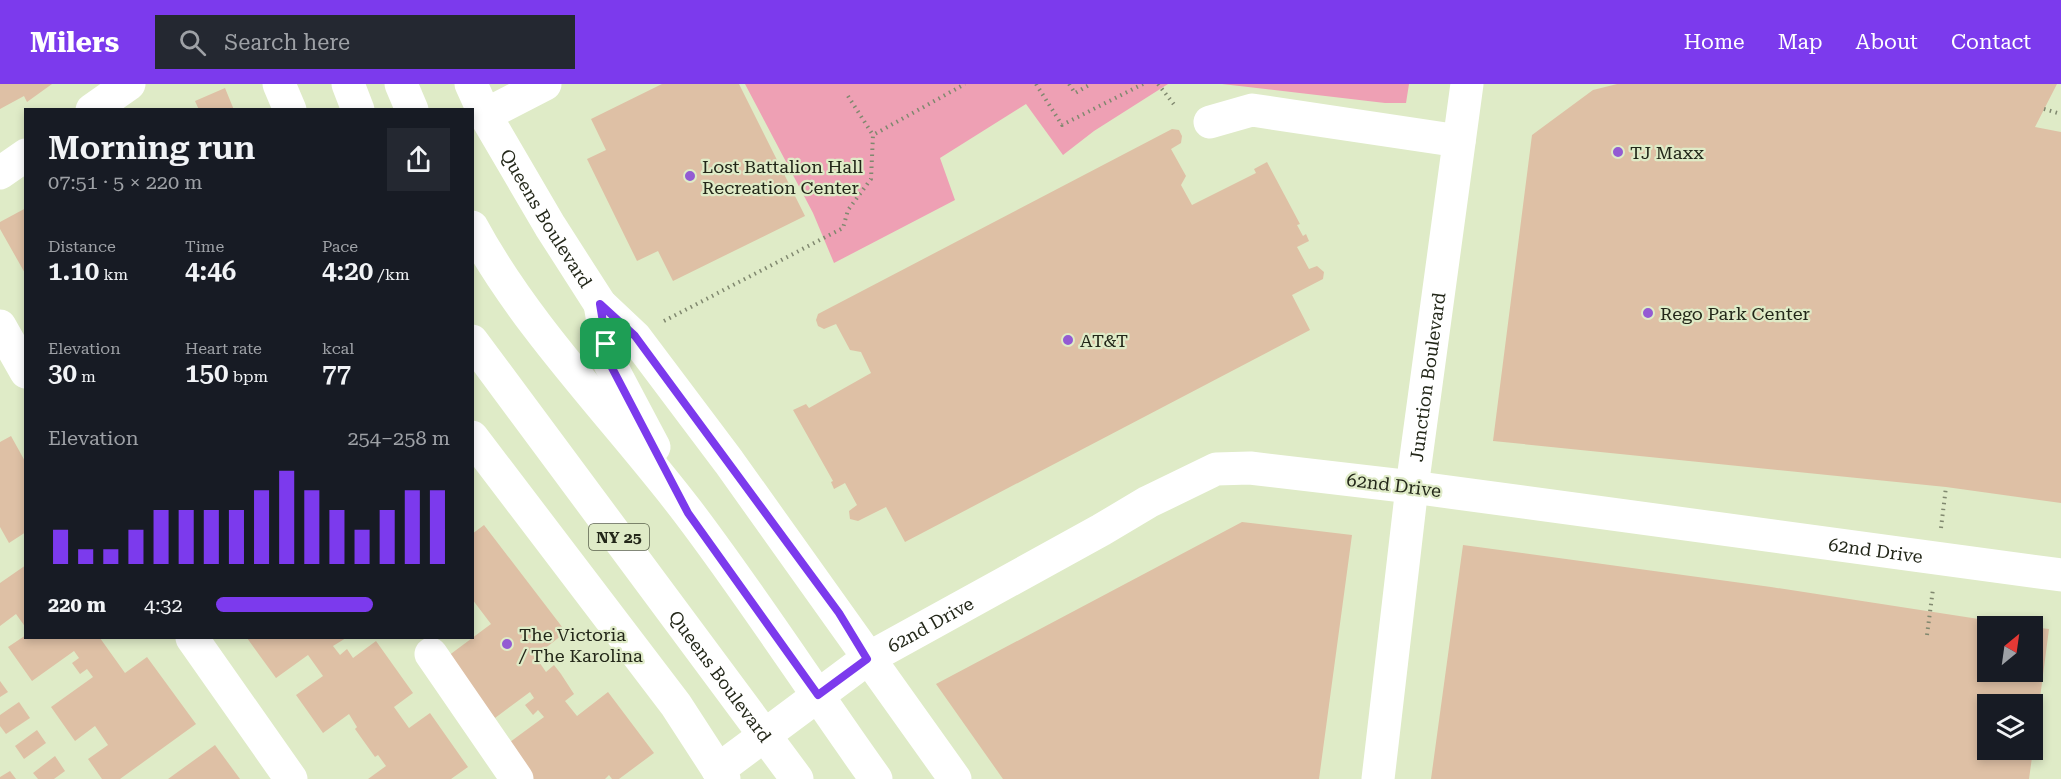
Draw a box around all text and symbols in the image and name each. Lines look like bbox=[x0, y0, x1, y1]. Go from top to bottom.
search box bbox=[155, 15, 575, 69]
text: Milers bbox=[30, 26, 119, 59]
icon: search bbox=[176, 26, 209, 59]
text: Search here bbox=[224, 30, 350, 55]
text: Home bbox=[1684, 30, 1745, 54]
text: Map bbox=[1778, 30, 1823, 54]
text: About bbox=[1856, 30, 1918, 54]
text: Contact bbox=[1951, 30, 2031, 54]
text: Morning run bbox=[48, 128, 255, 167]
button: share bbox=[387, 128, 450, 191]
place label: TJ Maxx bbox=[1630, 142, 1705, 163]
street label: Queens Boulevard bbox=[497, 145, 597, 291]
marker: TJ Maxx bbox=[1611, 145, 1625, 159]
place label: Lost Battalion Hall Recreation Center bbox=[702, 156, 864, 198]
marker: Lost Battalion Hall Recreation Center bbox=[683, 169, 697, 183]
text: 07:51 · 5 × 220 m bbox=[48, 170, 203, 194]
text: Distance bbox=[48, 237, 116, 256]
text: Time bbox=[185, 237, 224, 256]
text: Pace bbox=[322, 237, 358, 256]
text: 1.10 bbox=[48, 256, 99, 286]
text: 4:46 bbox=[185, 256, 236, 286]
text: 4:20 bbox=[322, 256, 373, 286]
text: km bbox=[99, 265, 128, 284]
text: /km bbox=[373, 265, 410, 284]
street label: Junction Boulevard bbox=[1405, 290, 1449, 463]
place label: Rego Park Center bbox=[1660, 303, 1810, 324]
marker: Rego Park Center bbox=[1641, 306, 1655, 320]
pin bbox=[580, 318, 631, 369]
icon: arrive bbox=[589, 327, 622, 360]
place label: AT&T bbox=[1080, 330, 1128, 351]
marker: AT&T bbox=[1061, 333, 1075, 347]
text: Elevation bbox=[48, 339, 121, 358]
text: Heart rate bbox=[185, 339, 262, 358]
text: kcal bbox=[322, 339, 354, 358]
text: 30 bbox=[48, 358, 77, 388]
text: 150 bbox=[185, 358, 229, 388]
text: 77 bbox=[322, 358, 351, 388]
text: m bbox=[77, 367, 96, 386]
text: bpm bbox=[229, 367, 268, 386]
text: Elevation bbox=[48, 426, 139, 450]
text: 254–258 m bbox=[347, 426, 450, 450]
street label: 62nd Drive bbox=[1346, 469, 1442, 501]
road number: NY 25 bbox=[589, 524, 649, 550]
street label: 62nd Drive bbox=[1827, 533, 1924, 567]
street label: 62nd Drive bbox=[884, 592, 977, 656]
text: 220 m bbox=[48, 593, 106, 617]
text: 4:32 bbox=[144, 593, 183, 617]
street label: Queens Boulevard bbox=[665, 606, 776, 746]
north arrow bbox=[1977, 616, 2043, 682]
map controls bbox=[1977, 616, 2043, 760]
place label: The Victoria / The Karolina bbox=[518, 624, 643, 666]
marker: The Victoria / The Karolina bbox=[500, 637, 514, 651]
button: layers bbox=[1977, 694, 2043, 760]

